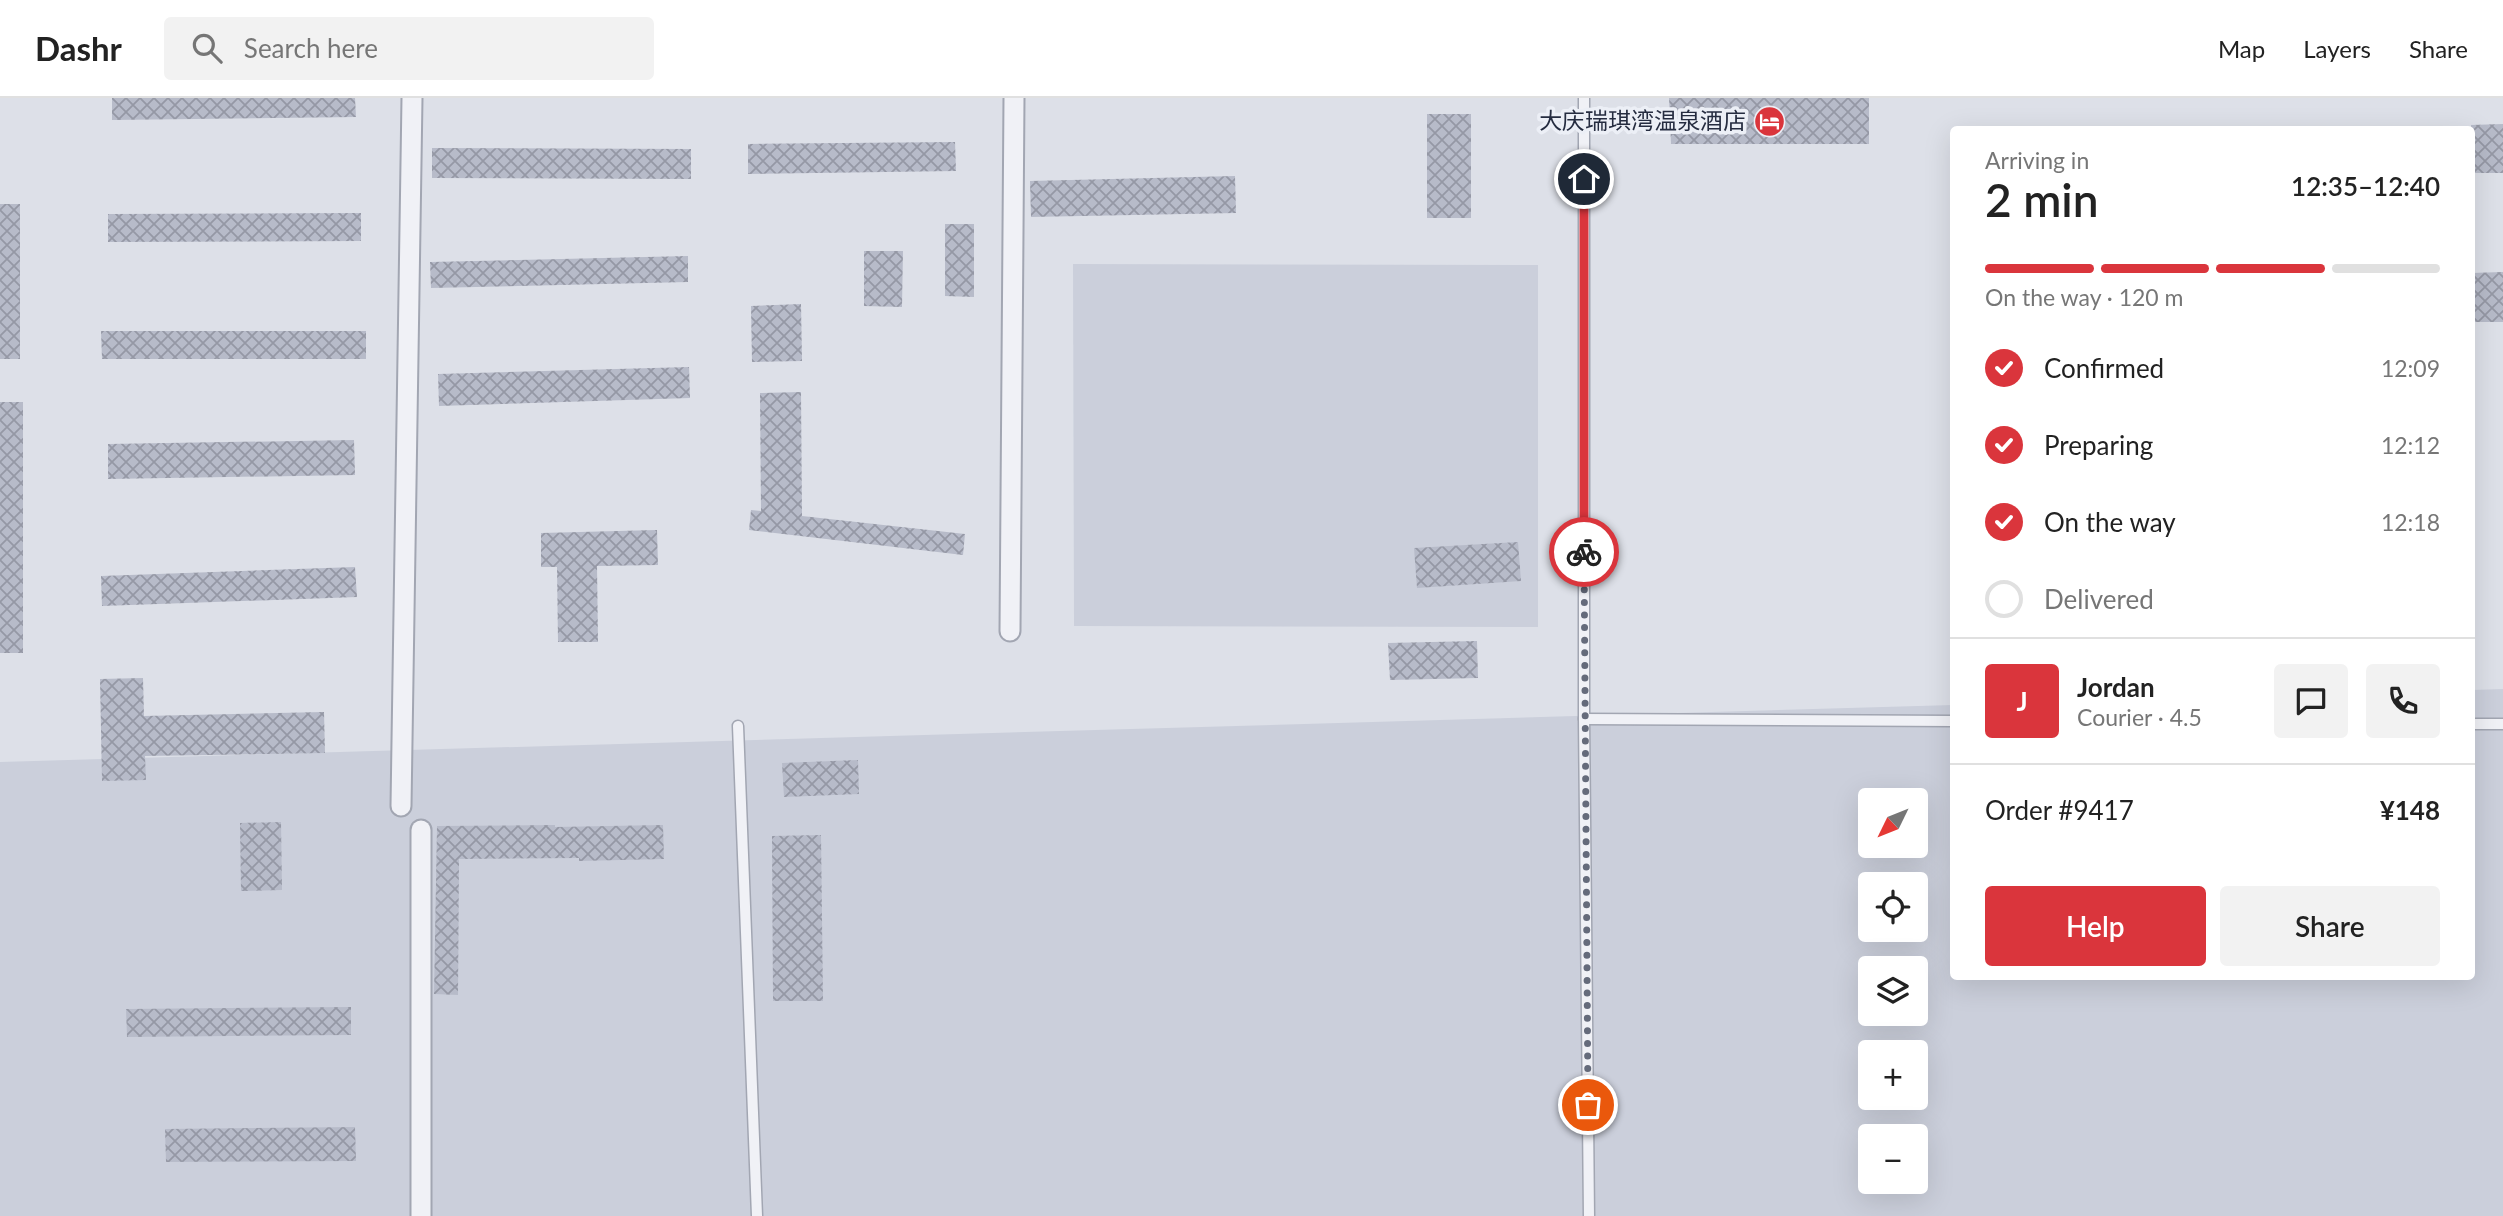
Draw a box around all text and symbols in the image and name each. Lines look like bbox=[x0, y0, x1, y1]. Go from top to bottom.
search box bbox=[164, 17, 654, 80]
text: Dashr bbox=[35, 28, 122, 68]
icon: search bbox=[188, 29, 226, 67]
text: Search here bbox=[244, 32, 378, 64]
text: Map bbox=[2218, 34, 2265, 63]
text: Layers bbox=[2303, 34, 2371, 63]
text: Share bbox=[2409, 34, 2468, 63]
hotel icon: 大庆瑞琪湾温泉酒店 bbox=[1752, 104, 1786, 138]
place label: 大庆瑞琪湾温泉酒店 bbox=[1539, 106, 1746, 134]
text: Arriving in bbox=[1985, 146, 2089, 174]
pin bbox=[1554, 149, 1614, 209]
icon: home bbox=[1565, 160, 1603, 198]
text: 12:35–12:40 bbox=[2291, 170, 2440, 202]
text: 2 min bbox=[1985, 172, 2099, 227]
text: On the way · 120 m bbox=[1985, 283, 2184, 311]
icon: check bbox=[1985, 349, 2023, 387]
text: Confirmed bbox=[2044, 352, 2164, 384]
text: 12:09 bbox=[2381, 354, 2440, 382]
icon: check bbox=[1985, 426, 2023, 464]
text: Preparing bbox=[2044, 429, 2153, 461]
text: 12:12 bbox=[2381, 431, 2440, 459]
icon: check bbox=[1985, 503, 2023, 541]
text: On the way bbox=[2044, 506, 2176, 538]
text: 12:18 bbox=[2381, 508, 2440, 536]
courier bbox=[1549, 517, 1619, 587]
icon: bike bbox=[1565, 533, 1603, 571]
text: Delivered bbox=[2044, 583, 2154, 615]
button: chat bbox=[2274, 664, 2348, 738]
button: phone bbox=[2366, 664, 2440, 738]
text: Jordan bbox=[2077, 671, 2155, 703]
text: J bbox=[2016, 685, 2028, 717]
text: Courier · 4.5 bbox=[2077, 703, 2202, 731]
north arrow bbox=[1858, 788, 1928, 858]
map controls bbox=[1858, 788, 1928, 1194]
text: Order #9417 bbox=[1985, 794, 2134, 826]
text: ¥148 bbox=[2380, 794, 2440, 826]
button: locate bbox=[1858, 872, 1928, 942]
button: Help bbox=[1985, 886, 2206, 966]
button: Share bbox=[2220, 886, 2440, 966]
button: layers bbox=[1858, 956, 1928, 1026]
button: + bbox=[1858, 1040, 1928, 1110]
pin bbox=[1558, 1075, 1618, 1135]
icon: bag bbox=[1569, 1086, 1607, 1124]
button: − bbox=[1858, 1124, 1928, 1194]

